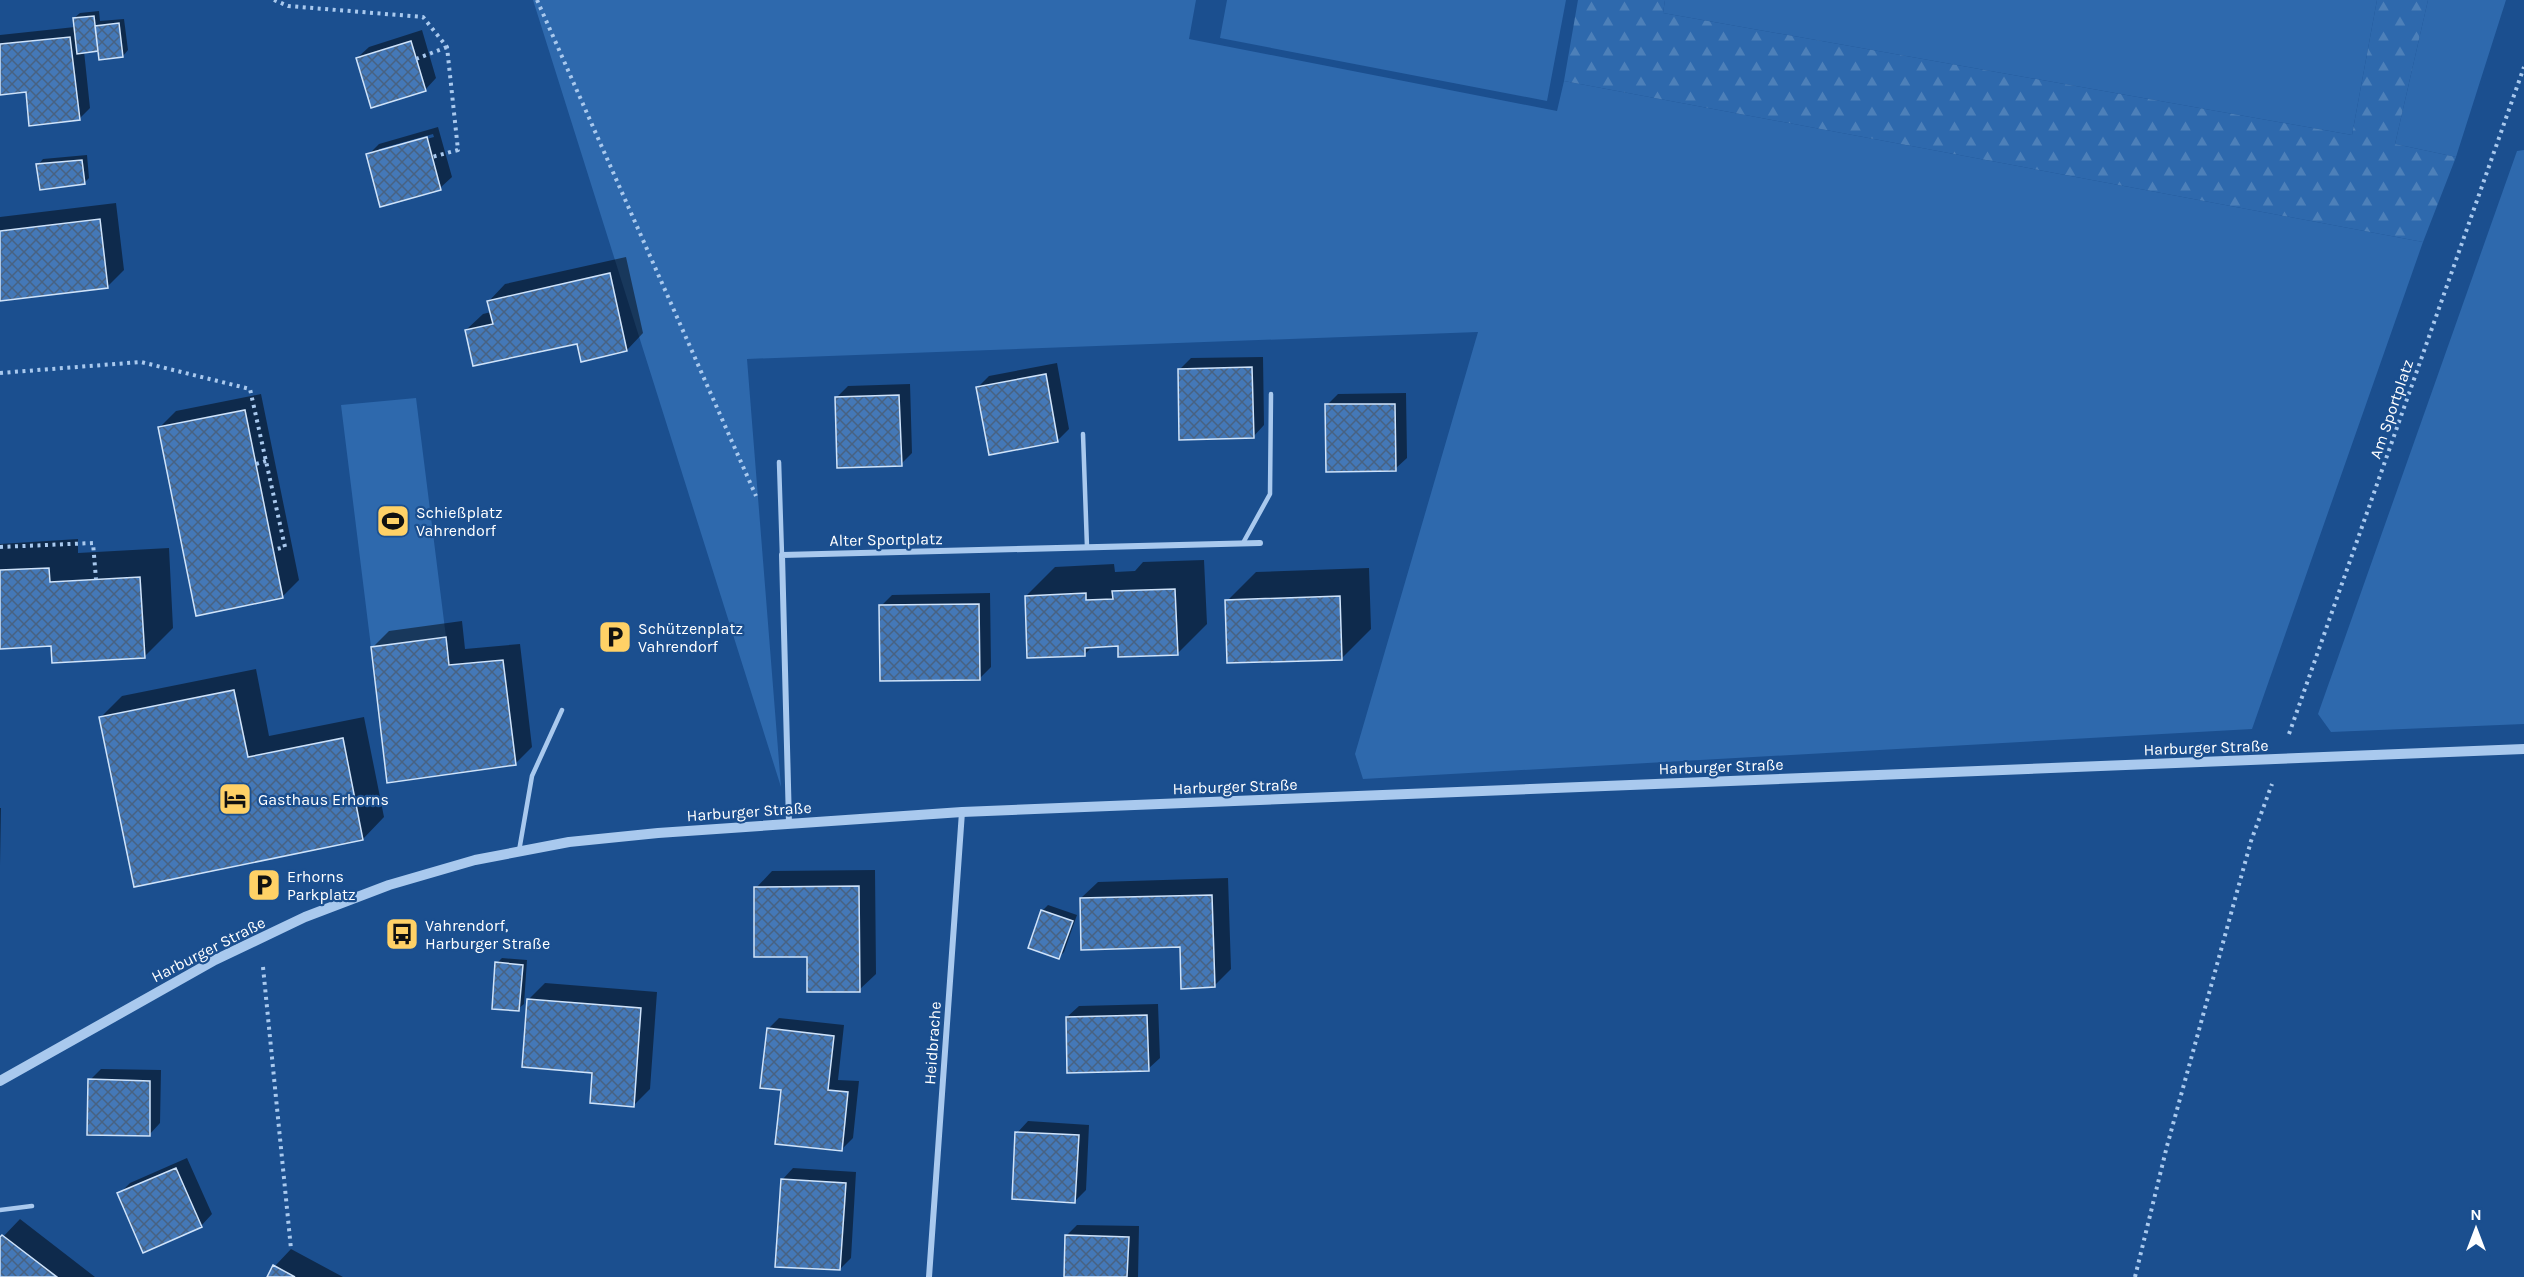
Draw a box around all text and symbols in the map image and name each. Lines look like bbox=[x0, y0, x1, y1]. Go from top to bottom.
street label: Am Sportplatz bbox=[2366, 357, 2417, 461]
sports icon: Schießplatz Vahrendorf bbox=[375, 503, 411, 539]
place label: Schießplatz Vahrendorf bbox=[416, 503, 503, 540]
street label: Alter Sportplatz bbox=[829, 529, 943, 550]
parking icon: Schützenplatz Vahrendorf bbox=[597, 619, 633, 655]
place label: Schützenplatz Vahrendorf bbox=[638, 619, 743, 656]
street label: Harburger Straße bbox=[2143, 736, 2269, 759]
street label: Harburger Straße bbox=[1658, 755, 1784, 778]
street label: Harburger Straße bbox=[1172, 775, 1298, 798]
hotel icon: Gasthaus Erhorns bbox=[217, 781, 253, 817]
place label: Gasthaus Erhorns bbox=[258, 790, 389, 809]
street label: Harburger Straße bbox=[686, 798, 812, 825]
parking icon: Erhorns Parkplatz bbox=[246, 867, 282, 903]
place label: Erhorns Parkplatz bbox=[287, 867, 356, 904]
street label: Harburger Straße bbox=[148, 913, 268, 986]
bus stop icon: Vahrendorf, Harburger Straße bbox=[384, 916, 420, 952]
place label: Vahrendorf, Harburger Straße bbox=[425, 916, 550, 953]
street label: Heidbrache bbox=[920, 1001, 945, 1085]
north arrow bbox=[2446, 1199, 2506, 1259]
text: N bbox=[2470, 1205, 2482, 1224]

